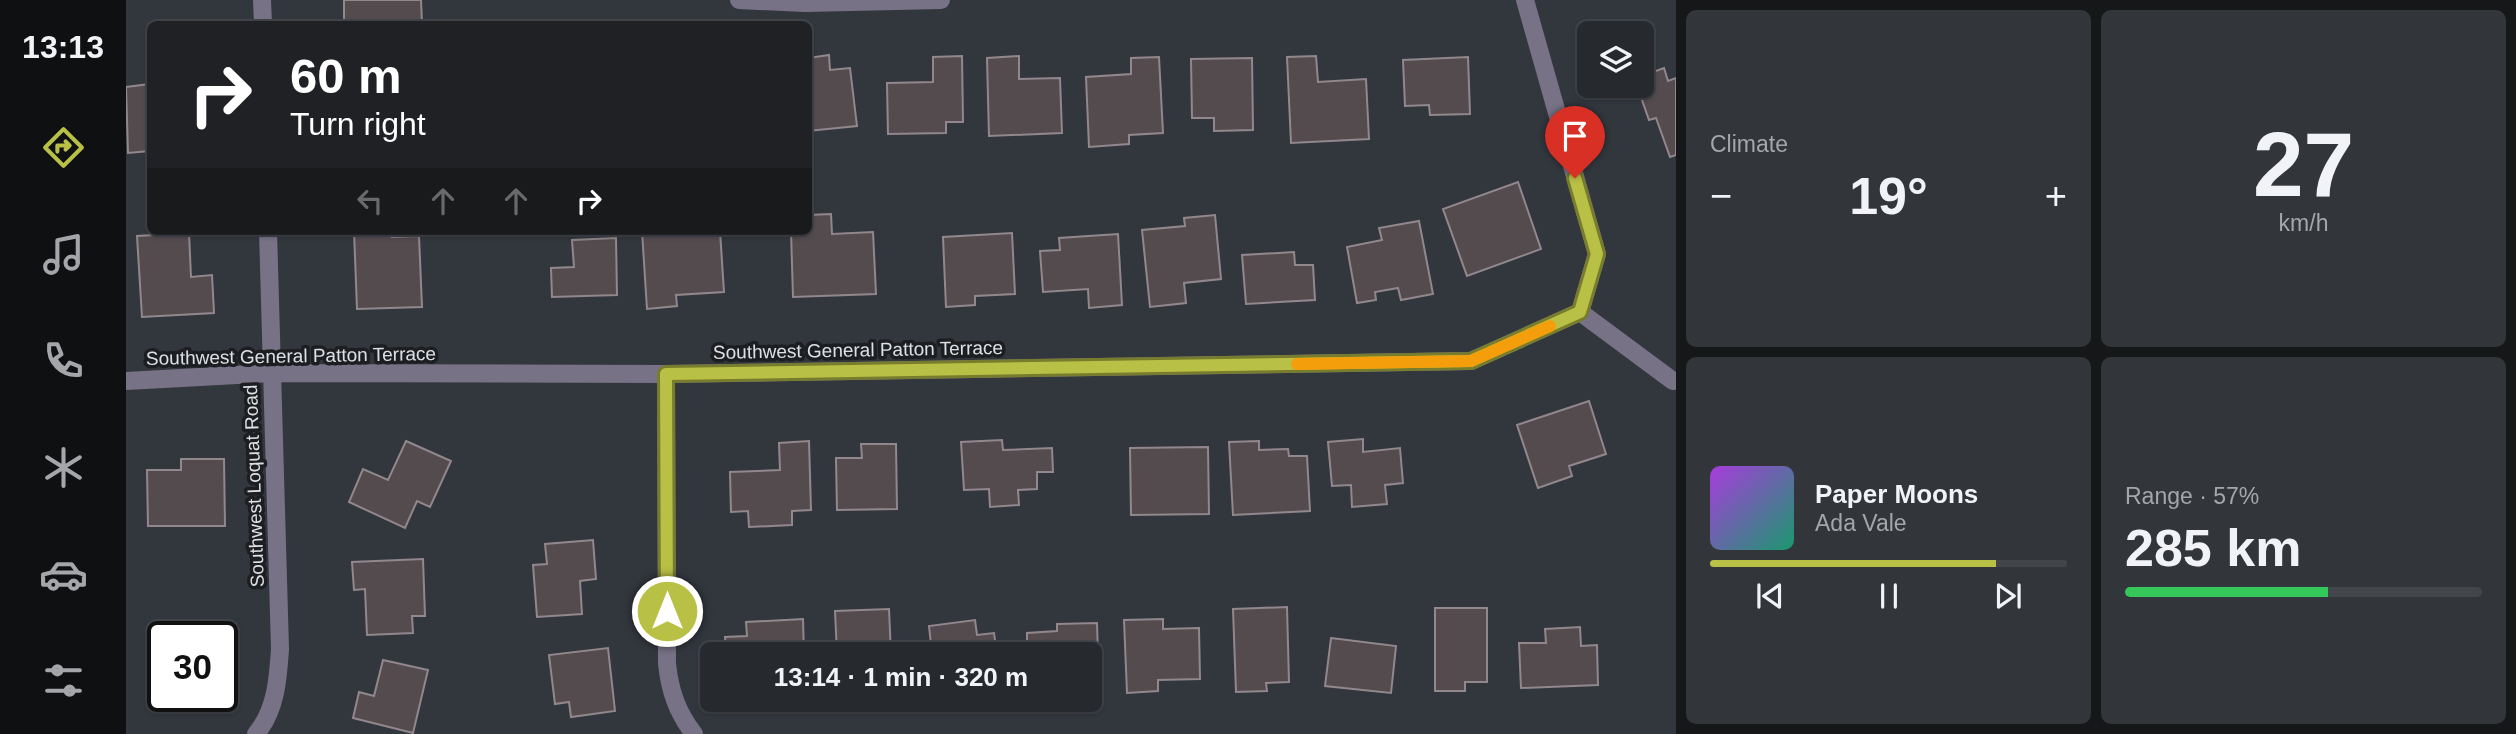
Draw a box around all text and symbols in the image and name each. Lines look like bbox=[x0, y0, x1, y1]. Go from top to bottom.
map controls bbox=[1577, 21, 1654, 98]
button: layers bbox=[1577, 21, 1654, 98]
text: 13:13 bbox=[22, 29, 104, 65]
icon: right bbox=[175, 49, 266, 140]
text: 60 m bbox=[290, 49, 402, 103]
text: Turn right bbox=[290, 106, 426, 142]
pin bbox=[1545, 106, 1605, 178]
text: 27 bbox=[2253, 114, 2354, 215]
icon: arrive bbox=[1556, 117, 1594, 155]
icon: directions bbox=[39, 123, 88, 172]
text: Climate bbox=[1710, 131, 1788, 157]
text: 19° bbox=[1849, 167, 1928, 225]
text: − bbox=[1710, 175, 1732, 217]
text: + bbox=[2045, 175, 2067, 217]
icon: left bbox=[351, 182, 389, 220]
icon: ahead bbox=[424, 182, 462, 220]
icon: ahead bbox=[497, 182, 535, 220]
icon: right bbox=[570, 182, 608, 220]
text: km/h bbox=[2279, 210, 2328, 236]
icon: music bbox=[39, 230, 88, 279]
icon: phone bbox=[39, 336, 88, 385]
street label: Southwest General Patton Terrace bbox=[713, 337, 1003, 363]
street label: Southwest General Patton Terrace bbox=[146, 343, 436, 369]
street label: Southwest Loquat Road bbox=[240, 384, 268, 588]
icon: climate bbox=[39, 443, 88, 492]
text: Paper Moons bbox=[1815, 479, 1978, 509]
text: Range · 57% bbox=[2125, 483, 2259, 509]
text: Ada Vale bbox=[1815, 510, 1907, 536]
text: 285 km bbox=[2125, 519, 2301, 577]
icon: car bbox=[39, 550, 88, 599]
position arrow bbox=[630, 574, 704, 648]
icon: previous bbox=[1751, 577, 1789, 615]
icon: pause bbox=[1870, 577, 1908, 615]
icon: next bbox=[1989, 577, 2027, 615]
speed limit sign: 30 bbox=[147, 621, 238, 712]
icon: filters bbox=[39, 656, 88, 705]
text: 13:14 · 1 min · 320 m bbox=[774, 662, 1028, 692]

